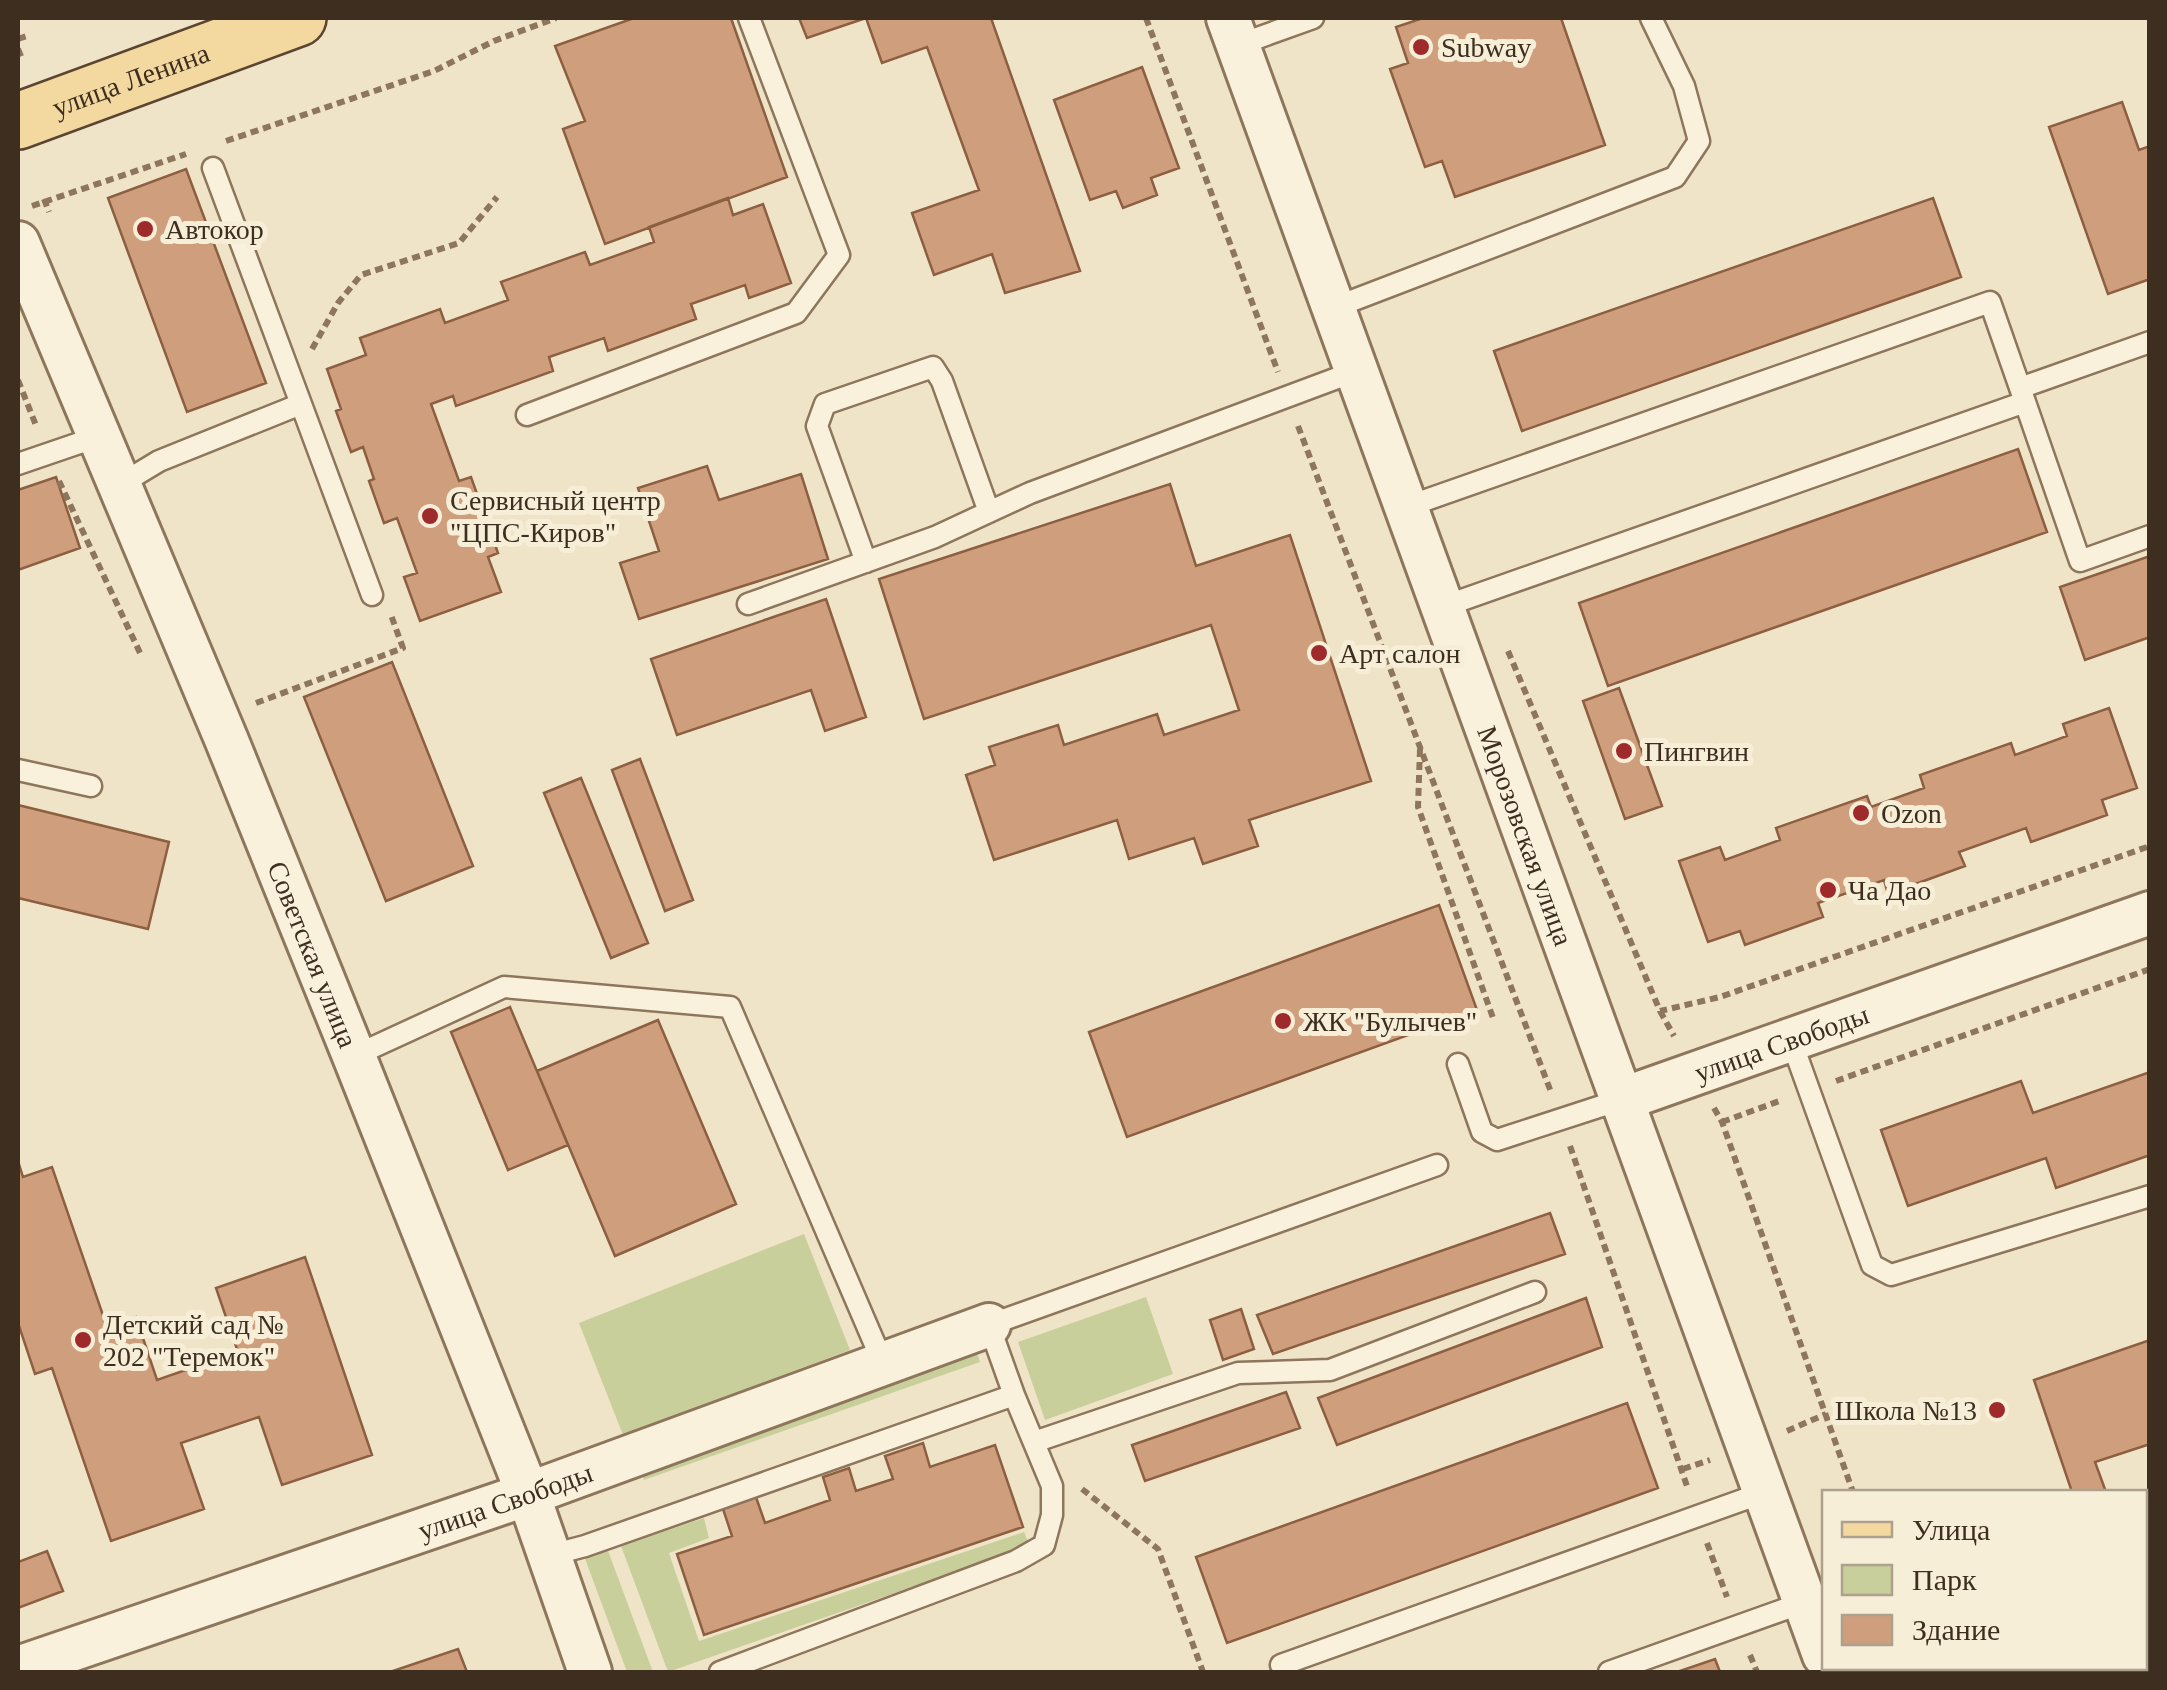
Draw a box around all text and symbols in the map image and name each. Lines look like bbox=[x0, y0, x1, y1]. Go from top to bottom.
place label: Subway bbox=[1441, 32, 1531, 63]
street label: улица Ленина bbox=[48, 36, 214, 123]
marker: Subway bbox=[1410, 36, 1432, 58]
place label: Автокор bbox=[165, 214, 264, 245]
marker: Автокор bbox=[134, 218, 156, 240]
place label: Сервисный центр "ЦПС-Киров" bbox=[450, 485, 661, 548]
marker: Сервисный центр "ЦПС-Киров" bbox=[419, 505, 441, 527]
place label: Арт салон bbox=[1339, 638, 1461, 669]
marker: Арт салон bbox=[1308, 642, 1330, 664]
street label: Морозовская улица bbox=[1472, 722, 1580, 950]
place label: Пингвин bbox=[1644, 736, 1749, 767]
marker: Пингвин bbox=[1613, 740, 1635, 762]
place label: Ozon bbox=[1881, 798, 1942, 829]
marker: Ozon bbox=[1850, 802, 1872, 824]
street label: Советская улица bbox=[262, 857, 365, 1052]
place label: Ча Дао bbox=[1848, 875, 1931, 906]
marker: Ча Дао bbox=[1817, 879, 1839, 901]
street label: улица Свободы bbox=[1690, 998, 1873, 1088]
place label: ЖК "Булычев" bbox=[1303, 1006, 1477, 1037]
marker: ЖК "Булычев" bbox=[1272, 1010, 1294, 1032]
place label: Детский сад № 202 "Теремок" bbox=[103, 1309, 284, 1372]
marker: Детский сад № 202 "Теремок" bbox=[72, 1329, 94, 1351]
place label: Школа №13 bbox=[1835, 1395, 1977, 1426]
marker: Школа №13 bbox=[1986, 1399, 2008, 1421]
street label: улица Свободы bbox=[414, 1456, 597, 1546]
legend bbox=[1822, 1490, 2147, 1670]
text: Улица bbox=[1912, 1513, 1990, 1546]
text: Парк bbox=[1912, 1563, 1977, 1596]
text: Здание bbox=[1912, 1613, 2000, 1646]

